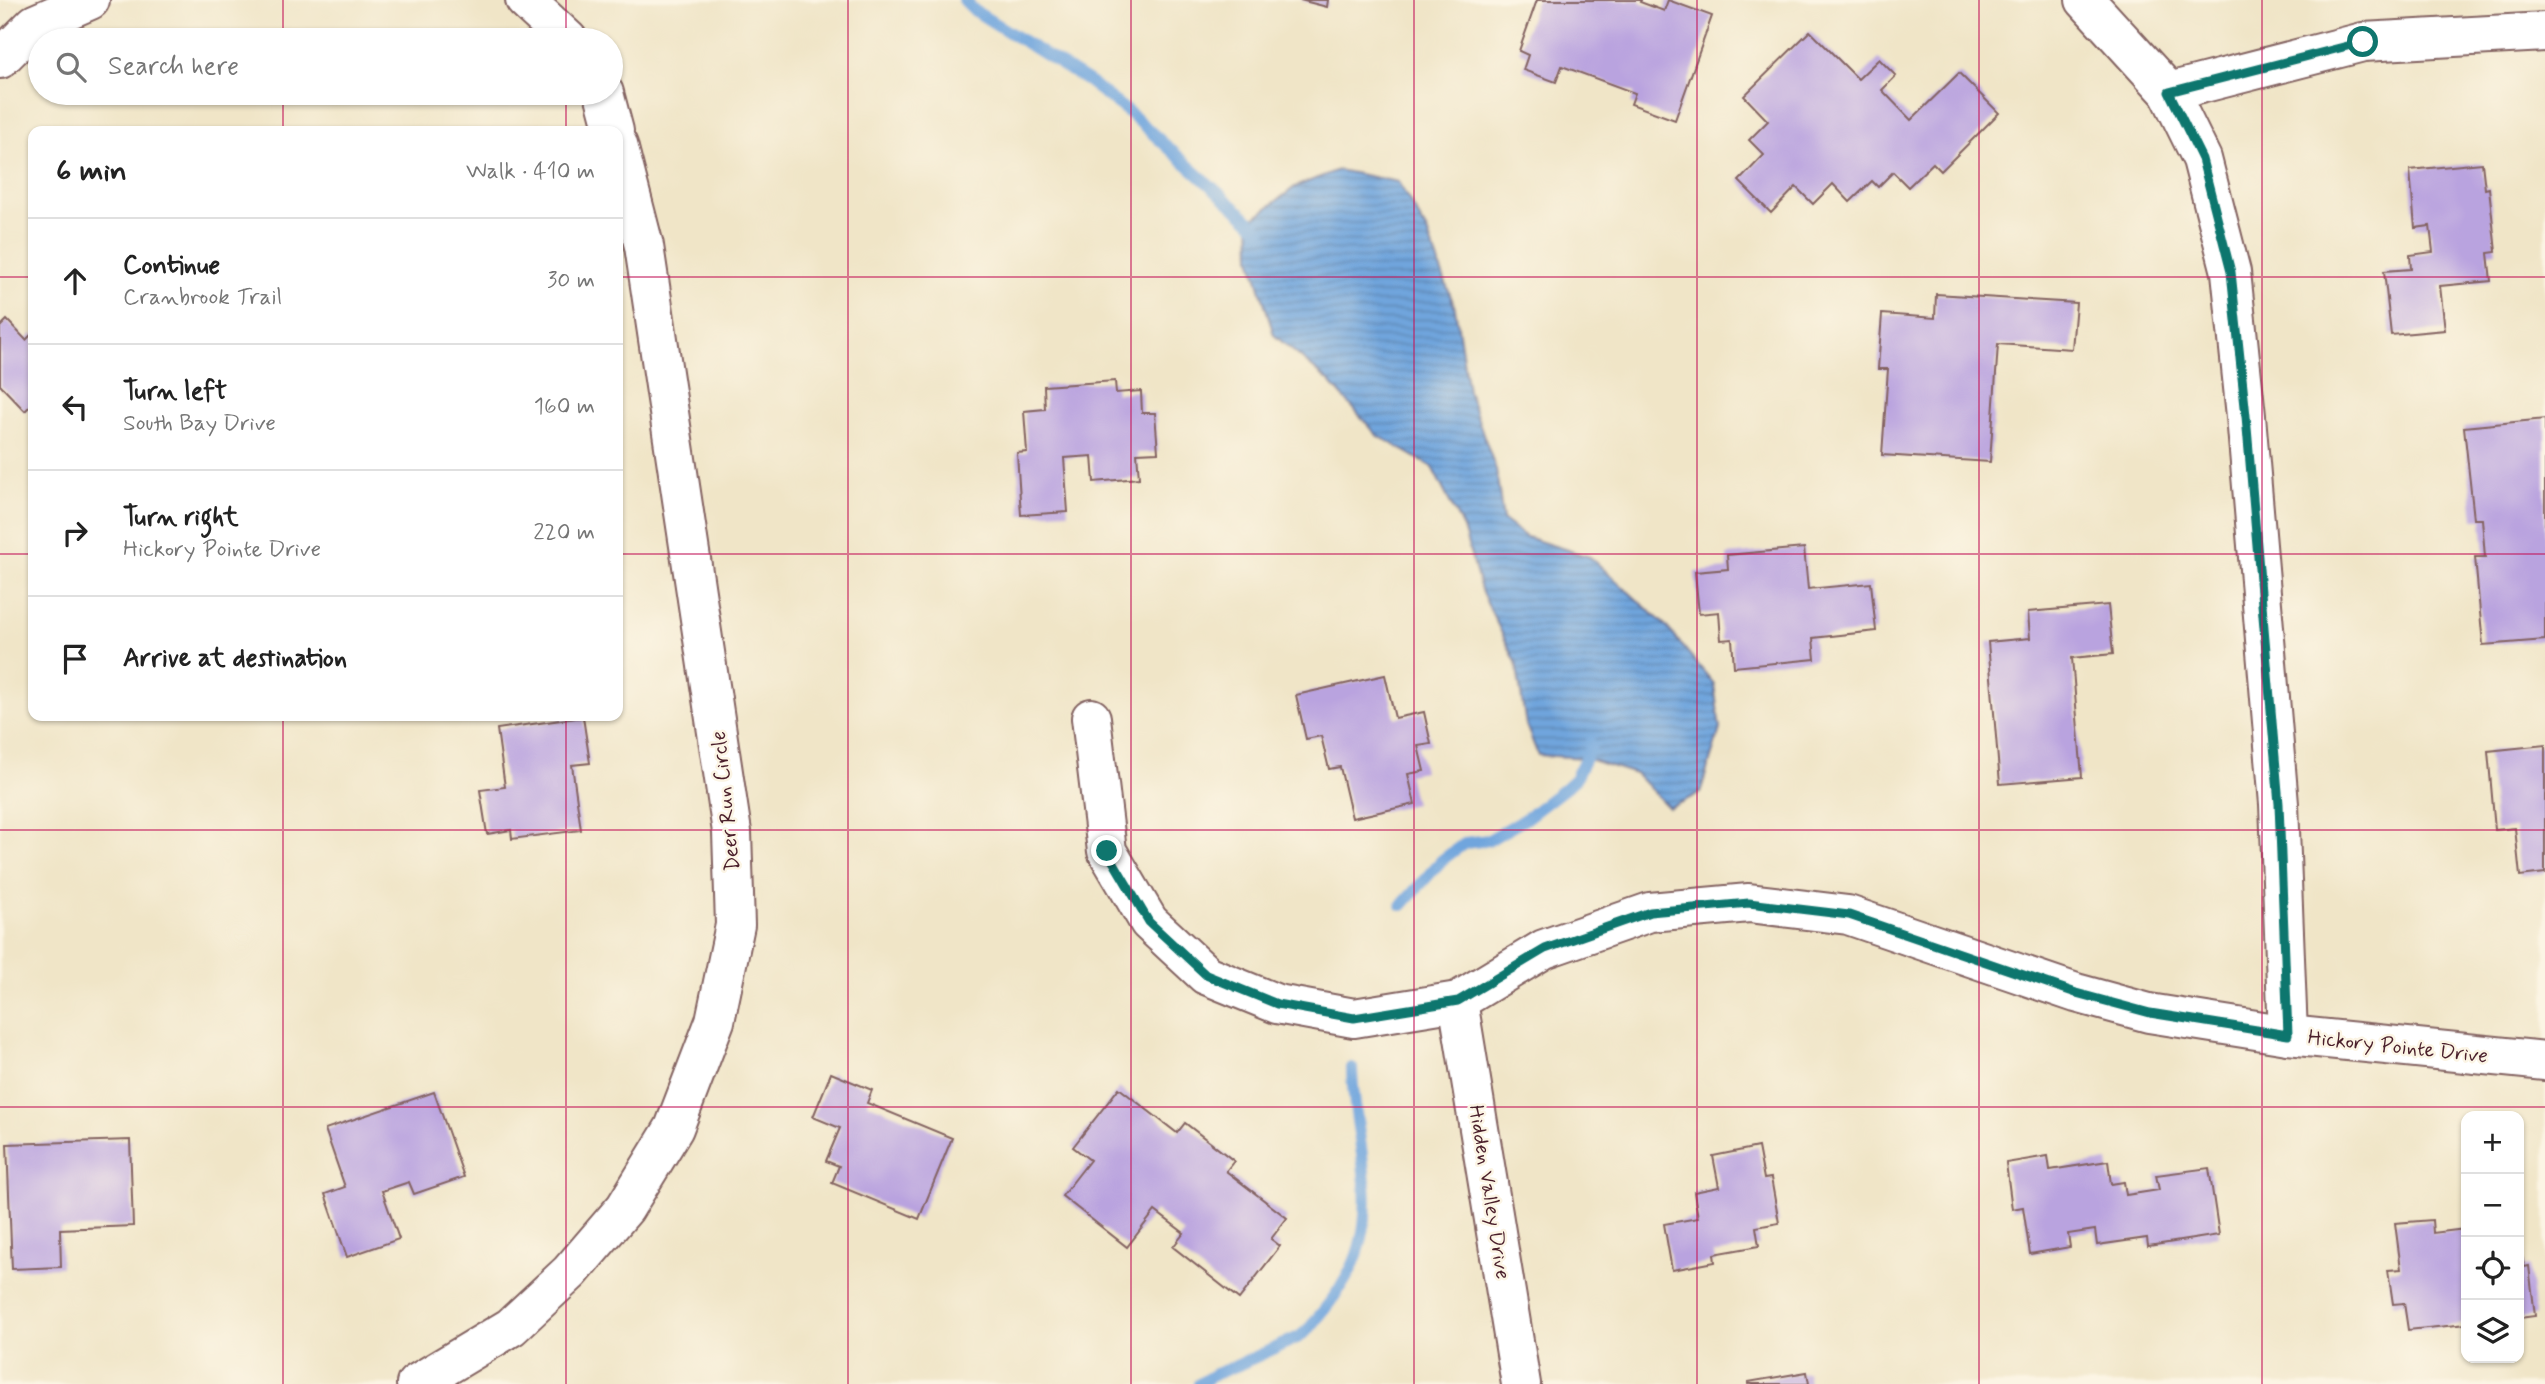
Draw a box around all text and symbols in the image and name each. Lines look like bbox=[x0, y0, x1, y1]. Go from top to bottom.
route start bbox=[2347, 26, 2378, 57]
search box bbox=[28, 28, 623, 105]
icon: search bbox=[52, 48, 90, 86]
text: Search here bbox=[108, 50, 239, 84]
text: 6 min bbox=[56, 152, 127, 191]
text: Walk · 410 m bbox=[466, 157, 595, 187]
text: Continue bbox=[123, 249, 220, 283]
icon: ahead bbox=[56, 262, 94, 300]
text: 30 m bbox=[547, 266, 595, 296]
text: Cranbrook Trail bbox=[123, 283, 282, 313]
text: Turn left bbox=[123, 375, 227, 409]
icon: left bbox=[56, 388, 94, 426]
text: 160 m bbox=[534, 392, 595, 422]
text: South Bay Drive bbox=[123, 409, 276, 439]
text: Turn right bbox=[123, 501, 239, 535]
icon: right bbox=[56, 514, 94, 552]
text: 220 m bbox=[533, 518, 595, 548]
text: Hickory Pointe Drive bbox=[123, 535, 321, 565]
icon: arrive bbox=[56, 640, 94, 678]
text: Arrive at destination bbox=[123, 642, 347, 676]
street label: Deer Run Circle bbox=[705, 729, 747, 872]
route end bbox=[1091, 835, 1122, 866]
street label: Hickory Pointe Drive bbox=[2306, 1024, 2489, 1070]
street label: Hidden Valley Drive bbox=[1461, 1103, 1517, 1281]
map controls bbox=[2461, 1111, 2524, 1363]
button: + bbox=[2461, 1111, 2524, 1174]
button: − bbox=[2461, 1174, 2524, 1237]
button: locate bbox=[2461, 1237, 2524, 1300]
button: layers bbox=[2461, 1300, 2524, 1363]

